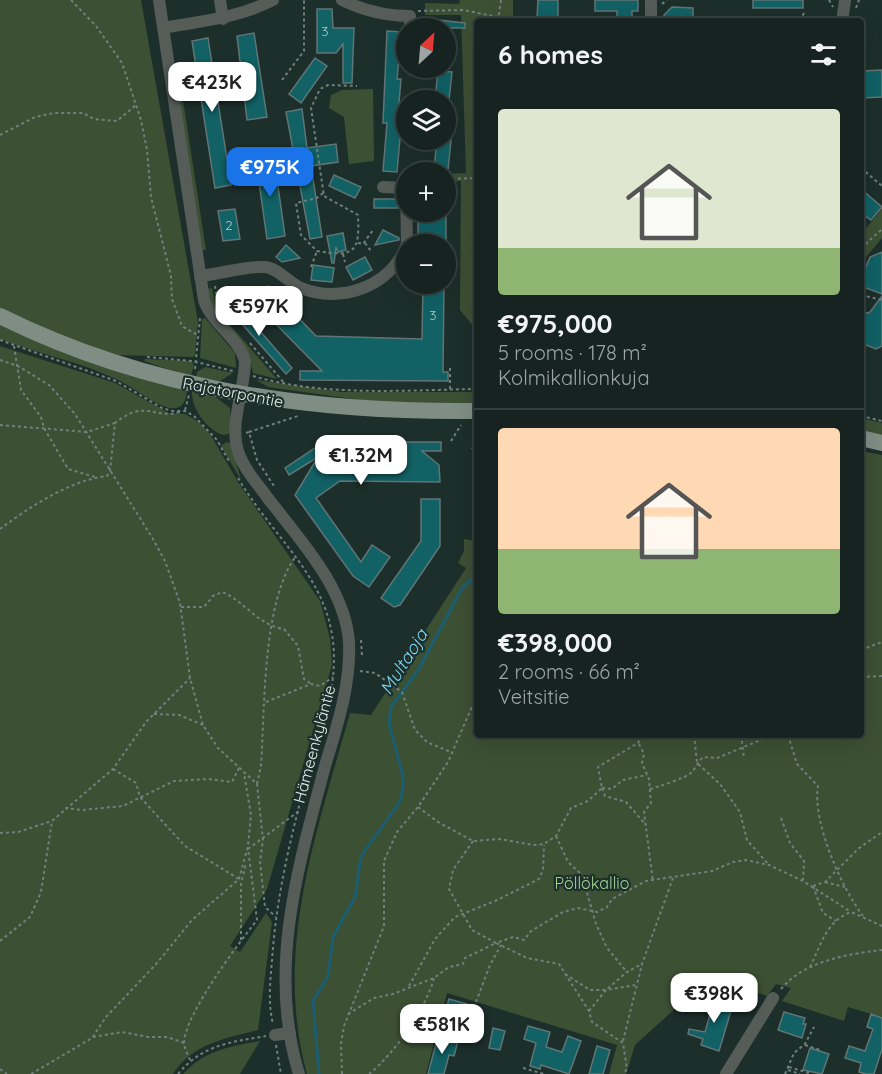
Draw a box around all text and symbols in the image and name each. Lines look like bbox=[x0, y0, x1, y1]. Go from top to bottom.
north arrow bbox=[396, 18, 456, 78]
map controls bbox=[396, 18, 456, 294]
house number: 3 bbox=[321, 22, 329, 40]
text: 6 homes bbox=[498, 38, 603, 71]
icon: filters bbox=[807, 38, 840, 71]
pin: €423K bbox=[170, 62, 254, 113]
text: €423K bbox=[182, 69, 242, 94]
button: layers bbox=[396, 90, 456, 150]
pin: €975K bbox=[228, 147, 312, 198]
icon: home bbox=[615, 148, 723, 256]
text: €975K bbox=[241, 154, 299, 179]
button: + bbox=[396, 162, 456, 222]
house number: 2 bbox=[225, 216, 233, 234]
button: − bbox=[396, 234, 456, 294]
pin: €597K bbox=[217, 286, 301, 337]
text: €597K bbox=[230, 293, 288, 318]
house number: 3 bbox=[429, 306, 437, 324]
text: €975,000 bbox=[498, 307, 613, 340]
text: 5 rooms · 178 m² bbox=[498, 340, 647, 365]
text: Kolmikallionkuja bbox=[498, 365, 650, 390]
street label: Rajatorpantie bbox=[181, 372, 285, 412]
pin: €1.32M bbox=[312, 435, 410, 486]
text: €1.32M bbox=[329, 442, 393, 467]
icon: home bbox=[615, 467, 723, 575]
water label: Multaoja bbox=[375, 624, 433, 699]
text: €398,000 bbox=[498, 626, 612, 659]
text: 2 rooms · 66 m² bbox=[498, 659, 640, 684]
street label: Hämeenkyläntie bbox=[289, 683, 339, 805]
text: Veitsitie bbox=[498, 684, 570, 709]
park label: Pöllökallio bbox=[555, 873, 629, 893]
pin: €398K bbox=[672, 973, 756, 1024]
text: €398K bbox=[685, 980, 743, 1005]
pin: €581K bbox=[400, 1004, 484, 1055]
text: €581K bbox=[414, 1011, 470, 1036]

